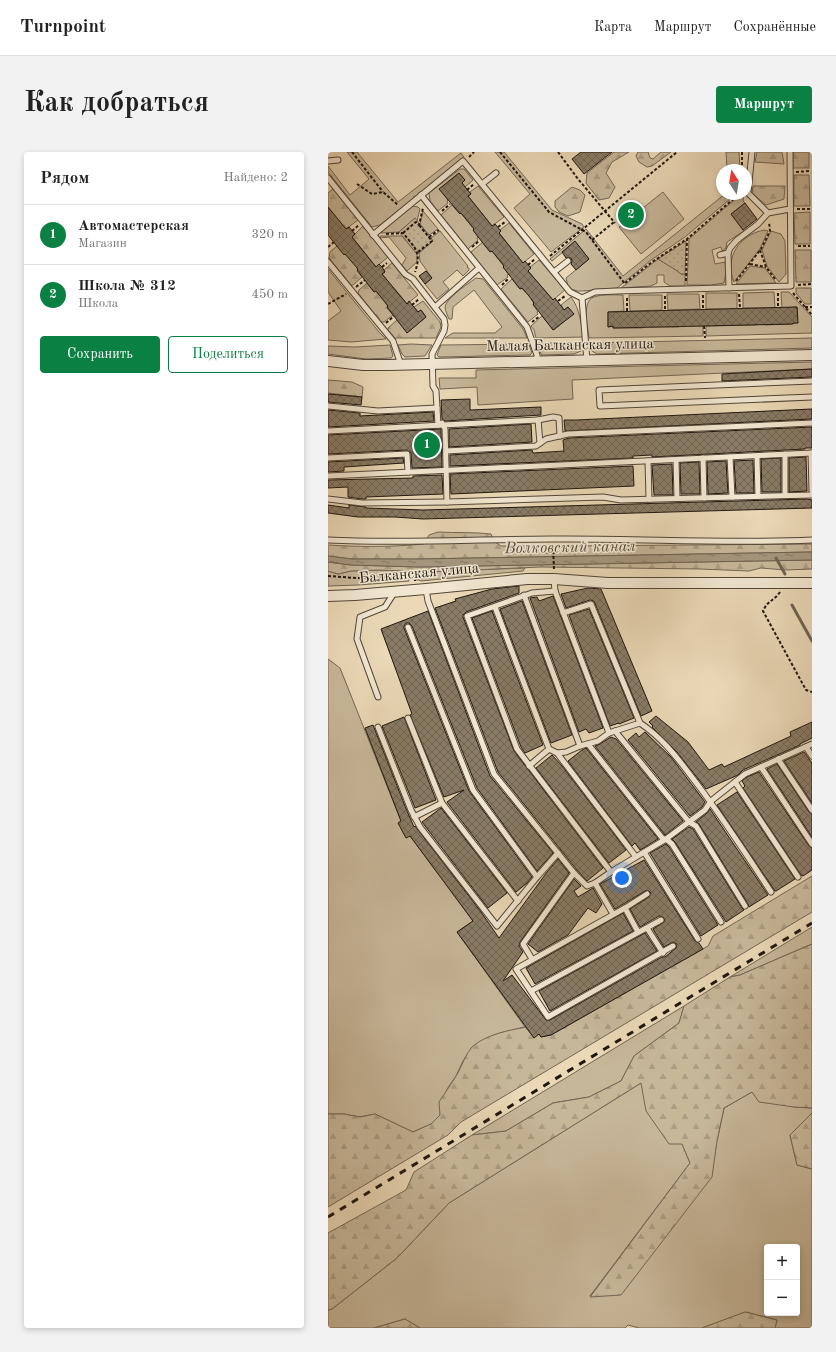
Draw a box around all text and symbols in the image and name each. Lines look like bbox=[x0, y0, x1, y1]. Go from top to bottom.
text: Turnpoint bbox=[20, 18, 106, 37]
text: Карта bbox=[594, 20, 632, 34]
text: Маршрут bbox=[654, 20, 711, 34]
text: Сохранённые bbox=[733, 20, 816, 34]
button: Маршрут bbox=[716, 86, 812, 123]
text: Как добраться bbox=[24, 90, 209, 118]
north arrow bbox=[716, 164, 752, 200]
text: Рядом bbox=[40, 170, 89, 187]
text: Найдено: 2 bbox=[224, 171, 288, 184]
pin: 2 bbox=[618, 200, 644, 230]
text: Автомастерская bbox=[78, 219, 189, 234]
text: 1 bbox=[49, 228, 57, 241]
text: 320 m bbox=[251, 228, 288, 241]
text: Магазин bbox=[78, 237, 127, 250]
text: Школа № 312 bbox=[78, 279, 176, 294]
text: 2 bbox=[49, 288, 57, 301]
text: 450 m bbox=[251, 288, 288, 301]
text: Школа bbox=[78, 297, 118, 310]
button: Сохранить bbox=[40, 336, 160, 373]
button: Поделиться bbox=[168, 336, 288, 373]
street label: Малая Балканская улица bbox=[486, 337, 654, 355]
pin: 1 bbox=[414, 430, 440, 460]
water label: Волковский канал bbox=[503, 539, 636, 557]
street label: Балканская улица bbox=[358, 561, 480, 587]
your location bbox=[612, 868, 632, 888]
map controls bbox=[764, 1244, 800, 1316]
button: + bbox=[764, 1244, 800, 1280]
button: − bbox=[764, 1280, 800, 1316]

